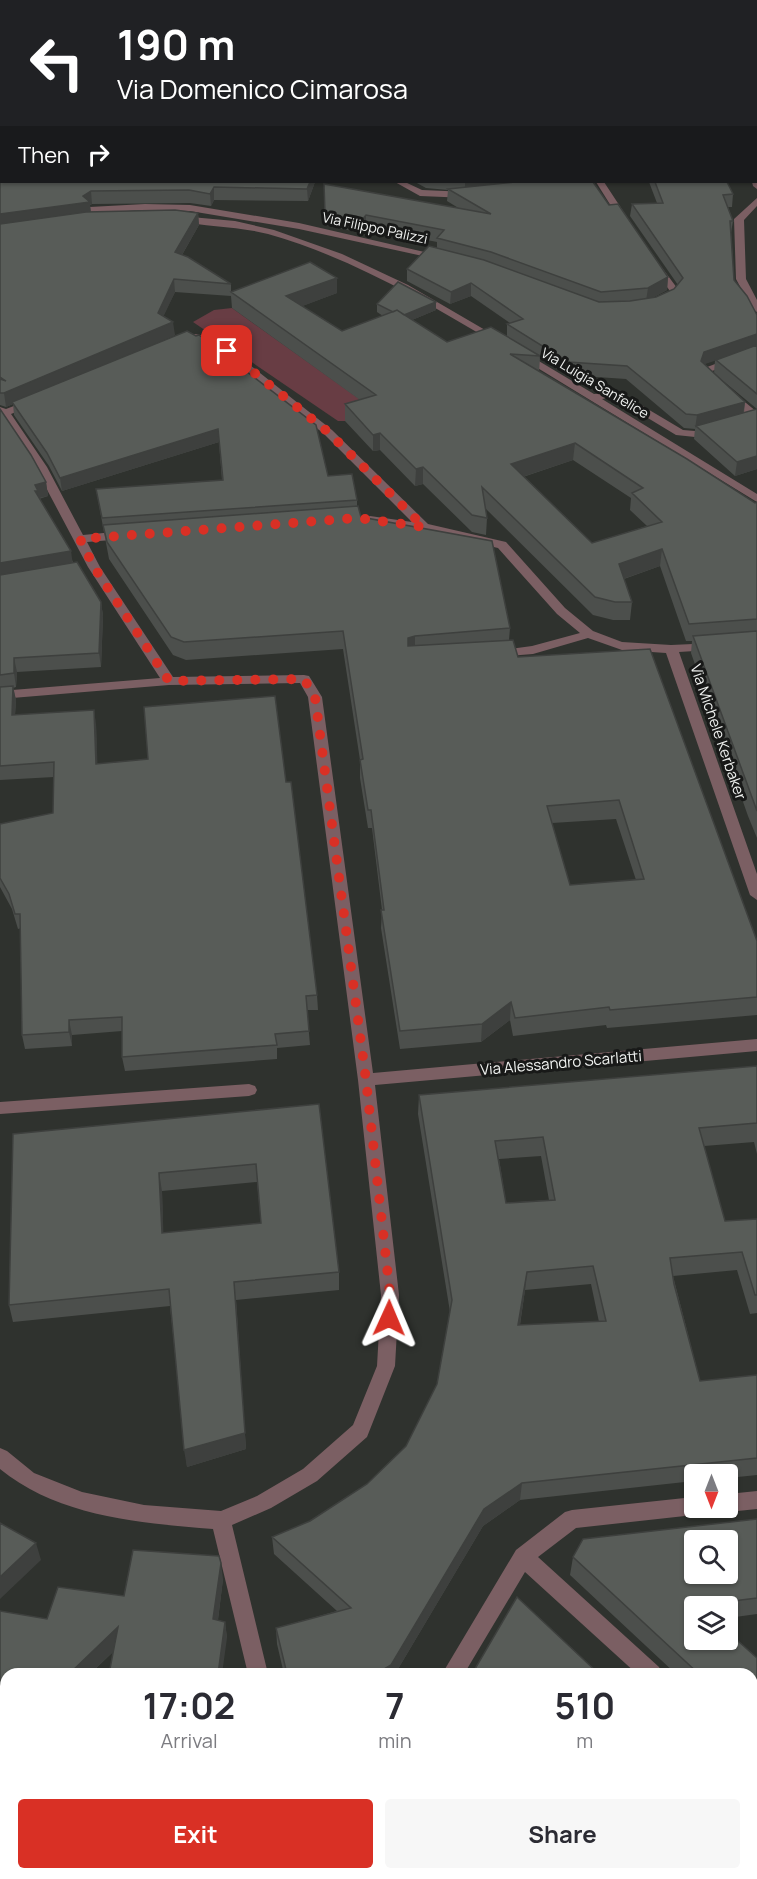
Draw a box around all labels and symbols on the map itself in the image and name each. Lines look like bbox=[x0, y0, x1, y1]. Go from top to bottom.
street label: Via Filippo Palizzi bbox=[321, 207, 429, 248]
pin bbox=[201, 325, 252, 376]
street label: Via Luigia Sanfelice bbox=[538, 343, 653, 422]
street label: Via Michele Kerbaker bbox=[685, 661, 752, 803]
street label: Via Alessandro Scarlatti bbox=[479, 1045, 643, 1080]
position arrow bbox=[357, 1286, 421, 1350]
north arrow bbox=[684, 1464, 738, 1518]

